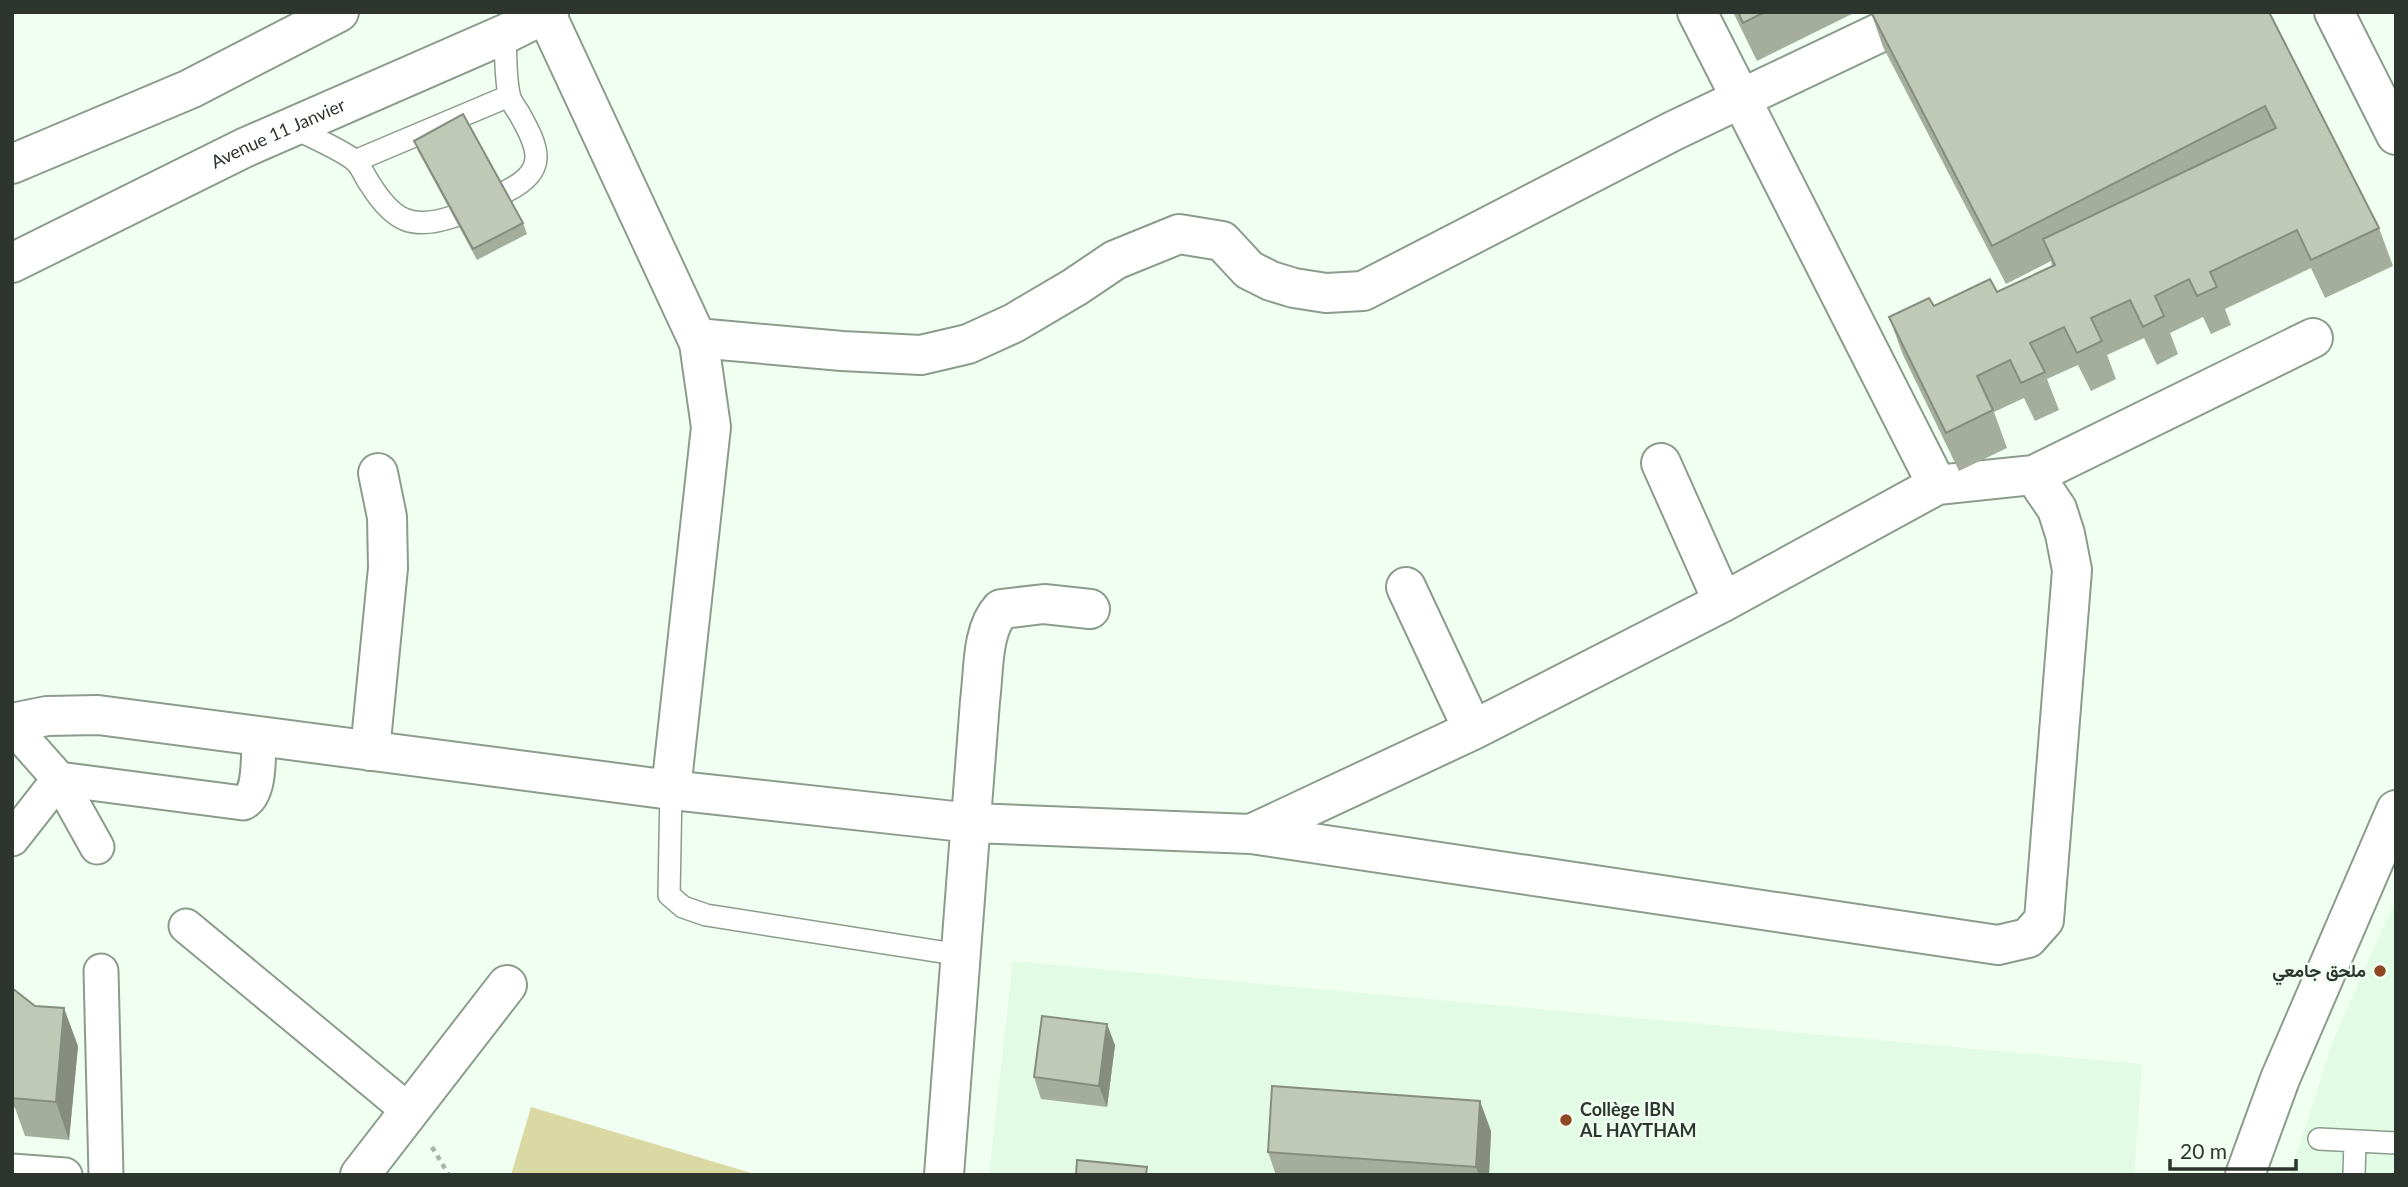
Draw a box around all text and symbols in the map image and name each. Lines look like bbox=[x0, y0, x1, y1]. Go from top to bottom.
street label: Avenue 11 Janvier bbox=[207, 93, 349, 173]
place label: ملحق جامعي bbox=[2272, 959, 2366, 986]
marker: ملحق جامعي bbox=[2372, 963, 2388, 979]
place label: Collège IBN AL HAYTHAM bbox=[1579, 1098, 1697, 1141]
marker: Collège IBN AL HAYTHAM bbox=[1558, 1112, 1574, 1128]
scale bar bbox=[2170, 1128, 2296, 1172]
text: 20 m bbox=[2180, 1138, 2227, 1163]

